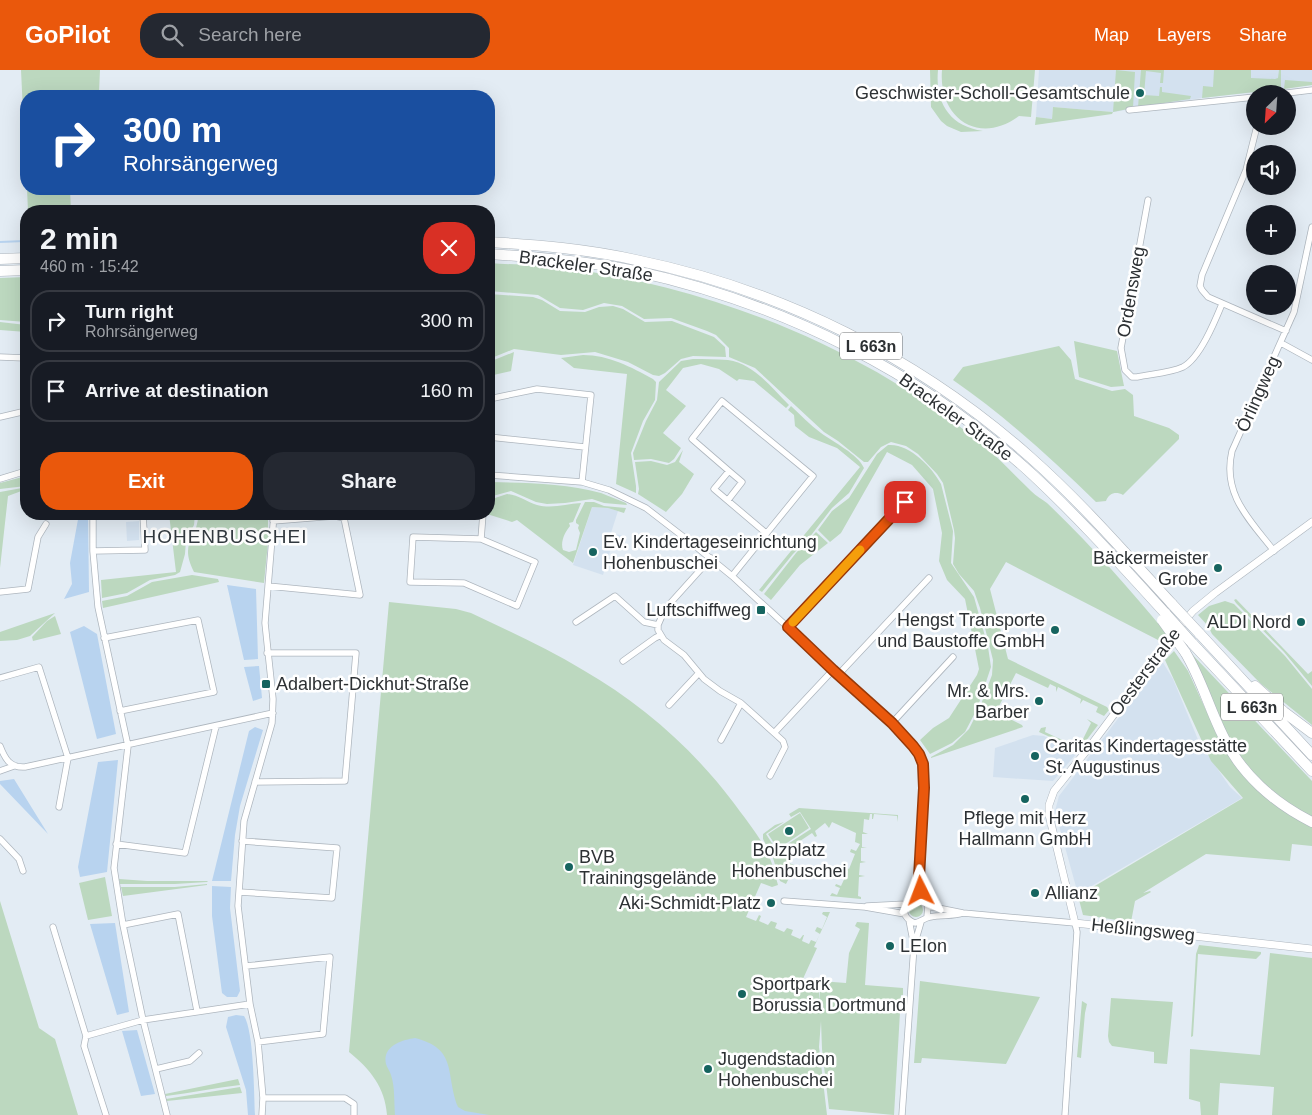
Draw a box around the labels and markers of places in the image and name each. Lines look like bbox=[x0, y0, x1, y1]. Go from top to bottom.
place label: Geschwister-Scholl-Gesamtschule bbox=[855, 83, 1130, 103]
marker: Geschwister-Scholl-Gesamtschule bbox=[1134, 87, 1146, 99]
pin bbox=[884, 481, 926, 523]
place label: Ev. Kindertageseinrichtung Hohenbuschei bbox=[603, 532, 817, 573]
marker: Ev. Kindertageseinrichtung Hohenbuschei bbox=[587, 546, 599, 558]
place label: Bäckermeister Grobe bbox=[1093, 548, 1208, 589]
marker: Bäckermeister Grobe bbox=[1212, 562, 1224, 574]
place label: Luftschiffweg bbox=[646, 600, 751, 620]
marker: Luftschiffweg bbox=[755, 604, 767, 616]
place label: Hengst Transporte und Baustoffe GmbH bbox=[877, 610, 1045, 651]
place label: ALDI Nord bbox=[1207, 612, 1291, 632]
marker: ALDI Nord bbox=[1295, 616, 1307, 628]
marker: Hengst Transporte und Baustoffe GmbH bbox=[1049, 624, 1061, 636]
place label: Adalbert-Dickhut-Straße bbox=[276, 674, 469, 694]
marker: Adalbert-Dickhut-Straße bbox=[260, 678, 272, 690]
place label: Mr. & Mrs. Barber bbox=[947, 681, 1029, 722]
marker: Mr. & Mrs. Barber bbox=[1033, 695, 1045, 707]
place label: Caritas Kindertagesstätte St. Augustinus bbox=[1045, 736, 1247, 777]
marker: Caritas Kindertagesstätte St. Augustinus bbox=[1029, 750, 1041, 762]
marker: Pflege mit Herz Hallmann GmbH bbox=[1019, 793, 1031, 805]
place label: Pflege mit Herz Hallmann GmbH bbox=[958, 808, 1092, 849]
marker: Bolzplatz Hohenbuschei bbox=[783, 825, 795, 837]
place label: Bolzplatz Hohenbuschei bbox=[731, 840, 847, 881]
place label: BVB Trainingsgelände bbox=[579, 847, 716, 888]
marker: BVB Trainingsgelände bbox=[563, 861, 575, 873]
place label: Allianz bbox=[1045, 883, 1098, 903]
marker: Allianz bbox=[1029, 887, 1041, 899]
place label: Aki-Schmidt-Platz bbox=[619, 893, 761, 913]
marker: Aki-Schmidt-Platz bbox=[765, 897, 777, 909]
place label: LEIon bbox=[900, 936, 947, 956]
marker: LEIon bbox=[884, 940, 896, 952]
place label: Sportpark Borussia Dortmund bbox=[752, 974, 906, 1015]
marker: Sportpark Borussia Dortmund bbox=[736, 988, 748, 1000]
place label: Jugendstadion Hohenbuschei bbox=[718, 1049, 835, 1090]
marker: Jugendstadion Hohenbuschei bbox=[702, 1063, 714, 1075]

